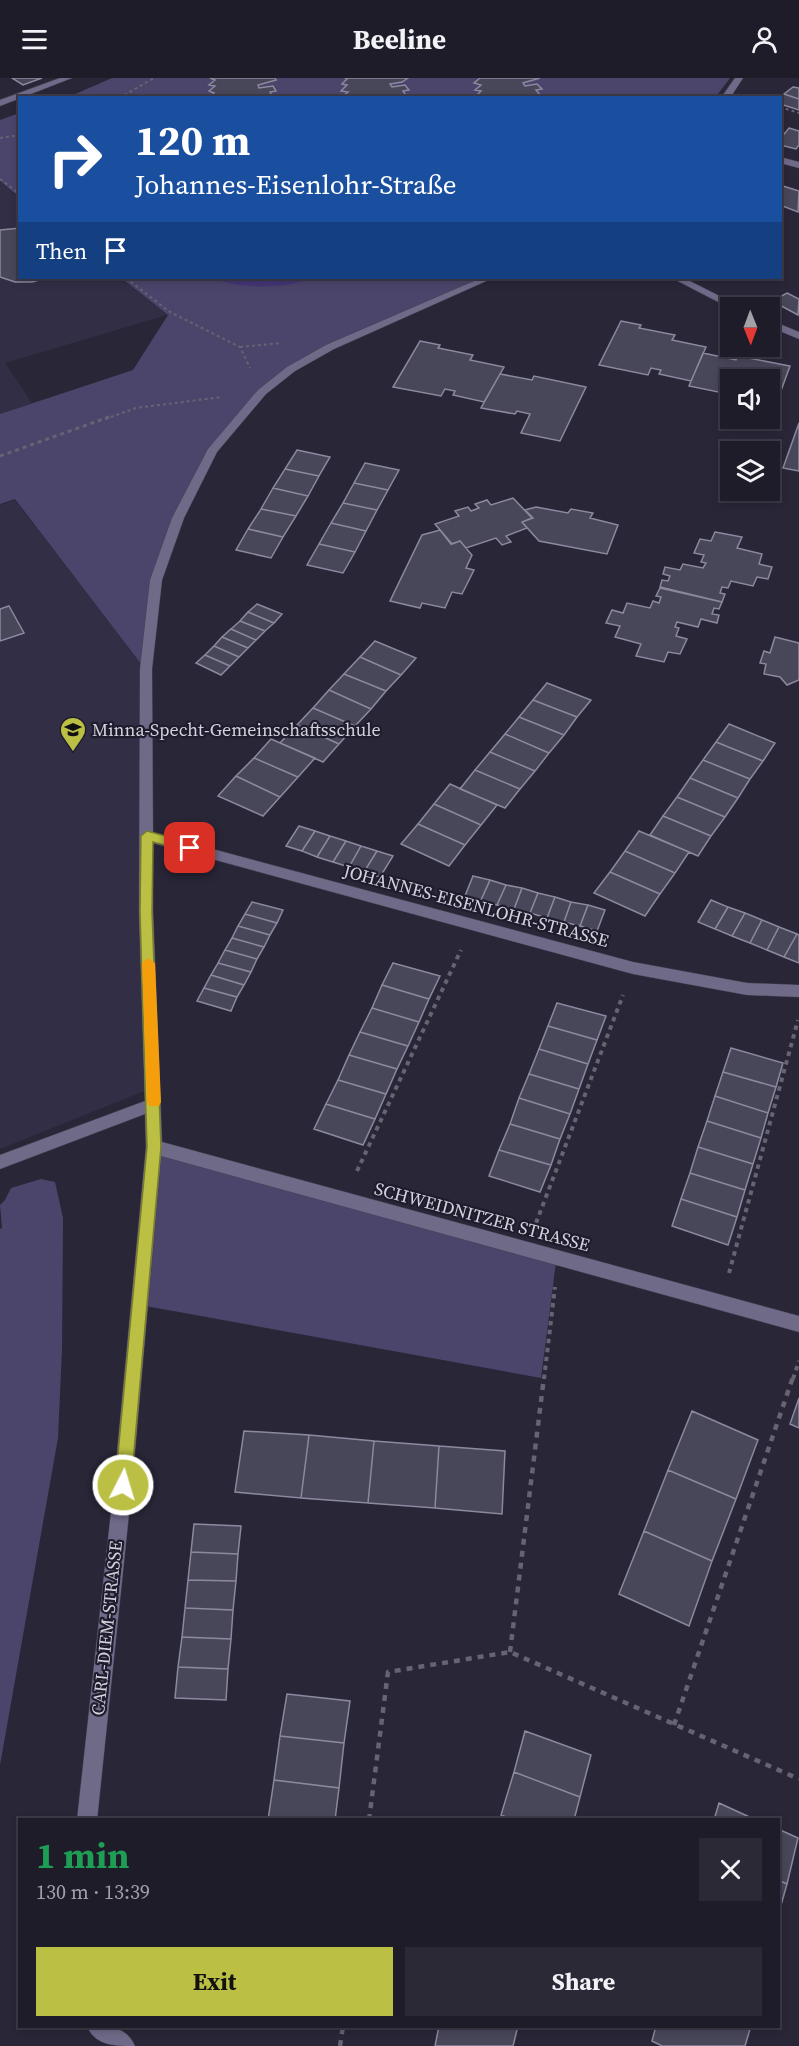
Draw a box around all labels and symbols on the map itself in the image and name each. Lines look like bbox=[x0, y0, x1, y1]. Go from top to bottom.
north arrow bbox=[720, 297, 780, 357]
school or university icon: Minna-Specht-Gemeinschaftsschule bbox=[58, 715, 88, 753]
place label: Minna-Specht-Gemeinschaftsschule bbox=[92, 717, 381, 742]
pin bbox=[164, 822, 215, 873]
street label: JOHANNES-EISENLOHR-STRASSE bbox=[340, 858, 612, 953]
street label: SCHWEIDNITZER STRASSE bbox=[372, 1176, 593, 1257]
position arrow bbox=[91, 1453, 155, 1517]
street label: CARL-DIEM-STRASSE bbox=[85, 1539, 128, 1717]

